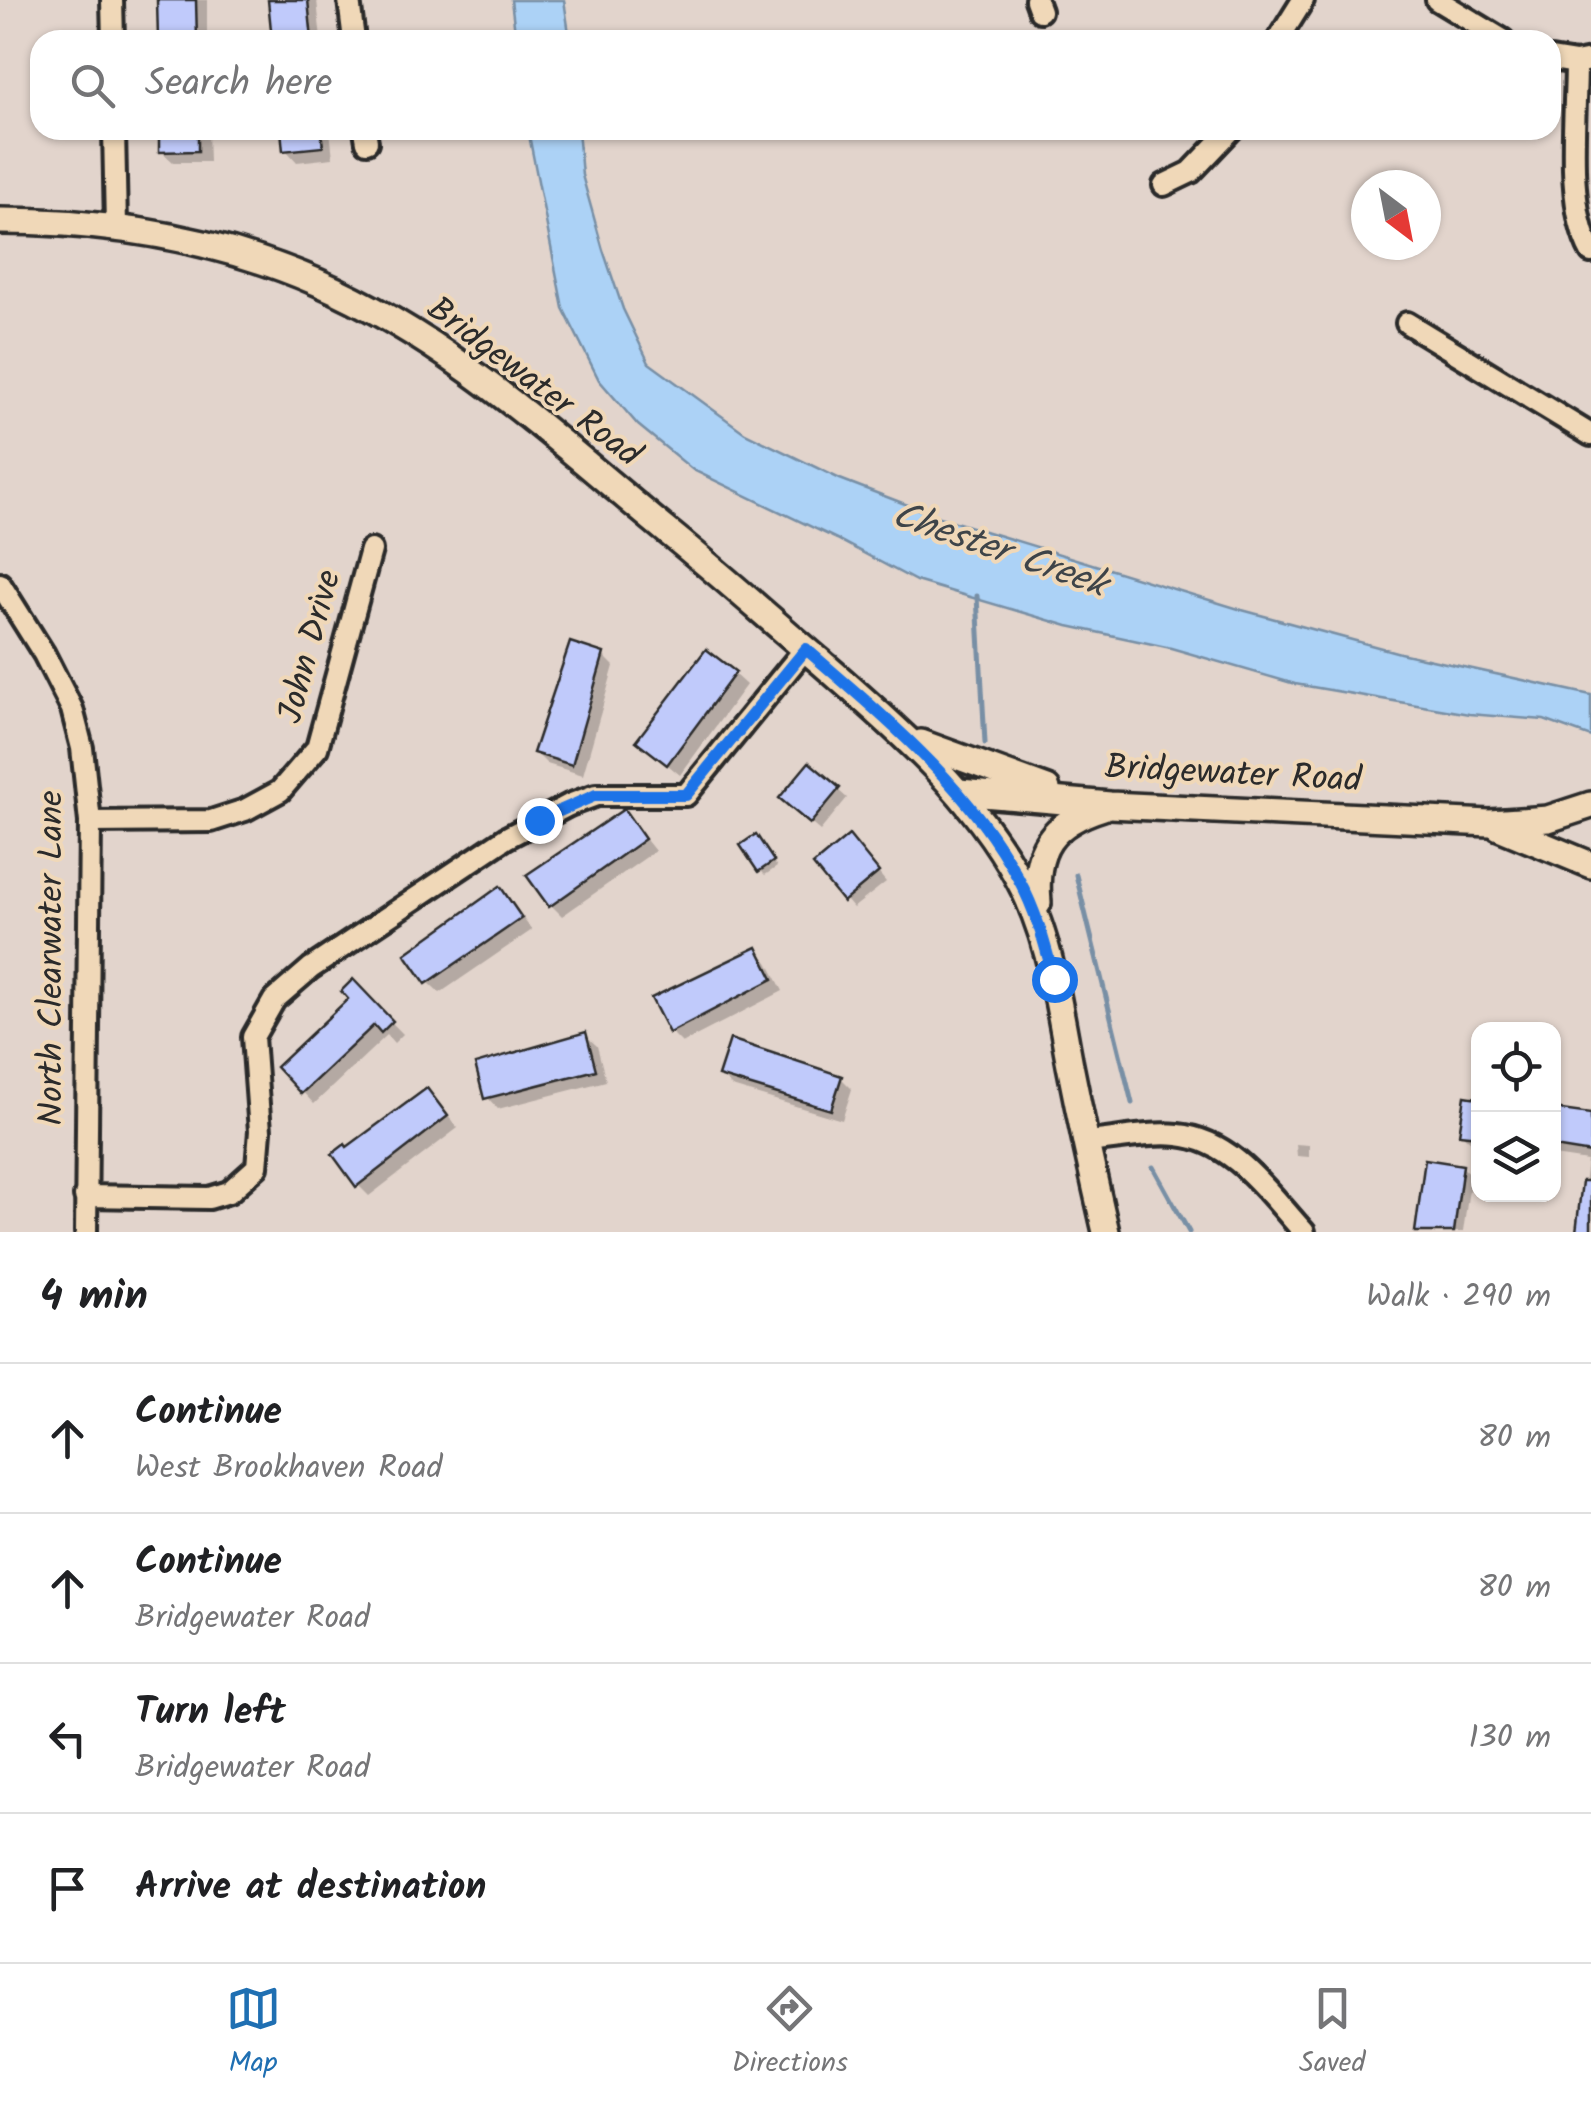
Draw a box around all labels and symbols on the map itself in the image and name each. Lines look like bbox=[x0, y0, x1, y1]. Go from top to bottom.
north arrow bbox=[1351, 170, 1441, 260]
street label: Bridgewater Road bbox=[413, 283, 654, 484]
water label: Chester Creek bbox=[884, 486, 1119, 617]
street label: John Drive bbox=[264, 564, 358, 730]
street label: Bridgewater Road bbox=[1103, 740, 1364, 810]
street label: North Clearwater Lane bbox=[25, 790, 81, 1126]
route end bbox=[517, 798, 563, 844]
route start bbox=[1032, 957, 1078, 1003]

